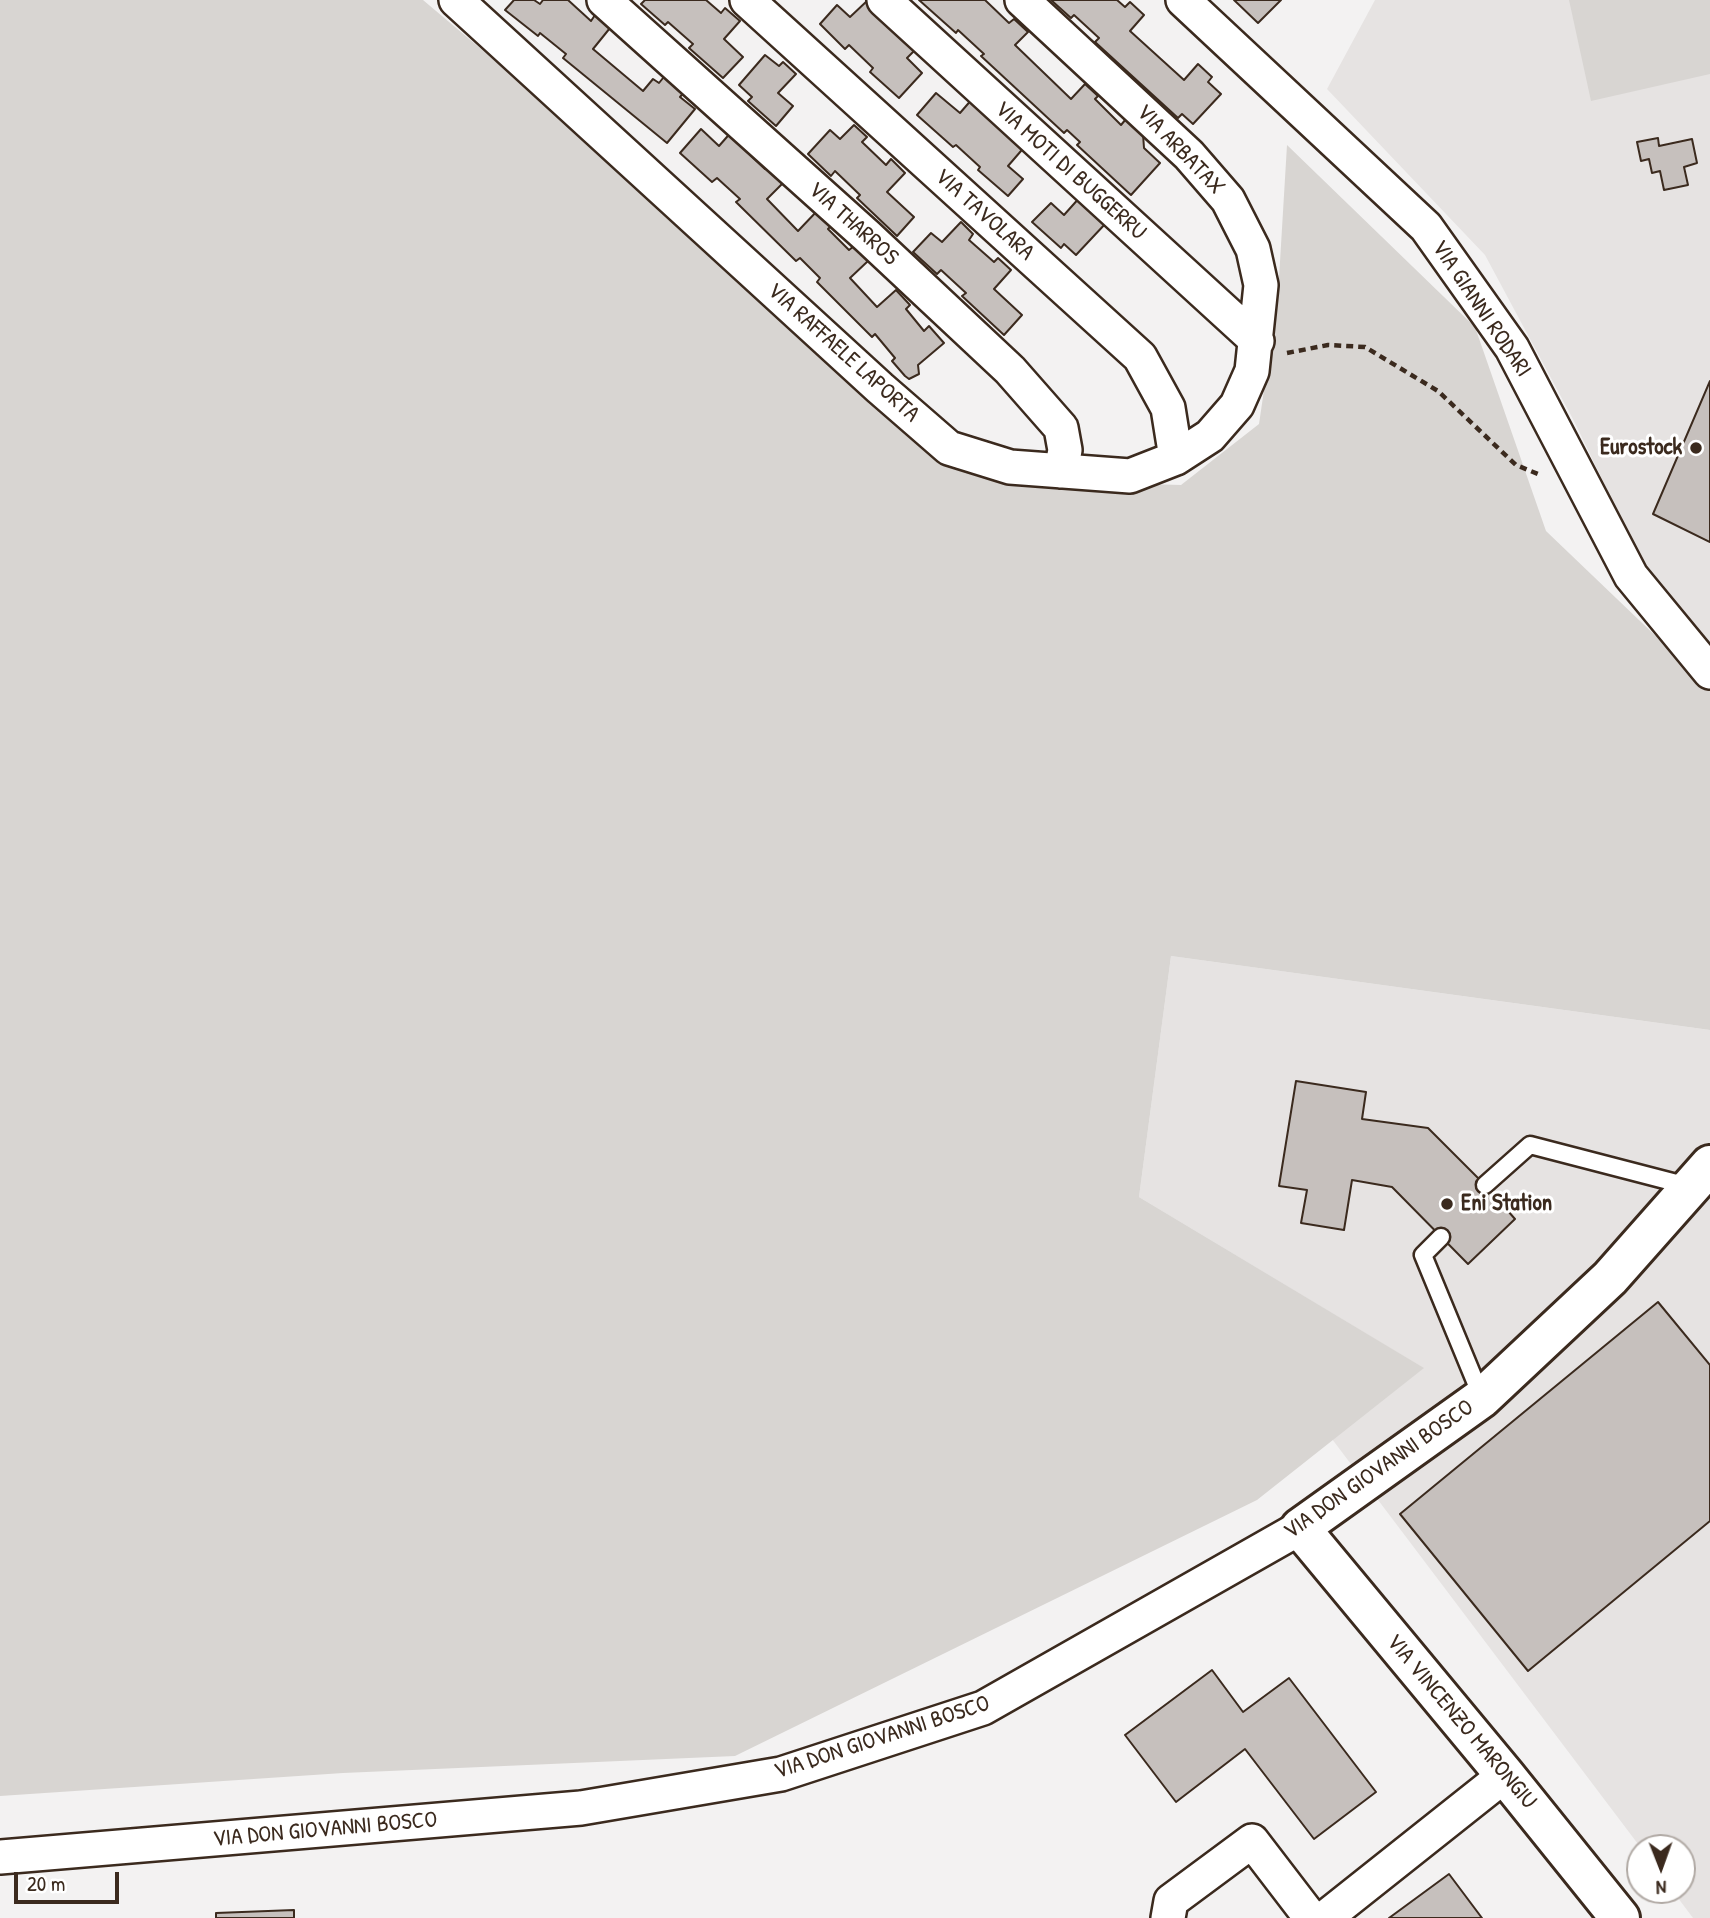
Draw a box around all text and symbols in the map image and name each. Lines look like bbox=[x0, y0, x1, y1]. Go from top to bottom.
street label: VIA MOTI DI BUGGERRU bbox=[988, 96, 1152, 246]
street label: VIA ARBATAX bbox=[1130, 99, 1230, 201]
street label: VIA TAVOLARA bbox=[929, 163, 1039, 267]
street label: VIA THARROS bbox=[802, 176, 904, 272]
street label: VIA GIANNI RODARI bbox=[1425, 235, 1537, 383]
street label: VIA RAFFAELE LAPORTA bbox=[761, 277, 925, 429]
place label: Eurostock bbox=[1600, 434, 1682, 462]
marker: Eurostock bbox=[1688, 440, 1704, 456]
place label: Eni Station bbox=[1461, 1190, 1552, 1218]
marker: Eni Station bbox=[1439, 1196, 1455, 1212]
street label: VIA DON GIOVANNI BOSCO bbox=[1279, 1394, 1479, 1546]
street label: VIA VINCENZO MARONGIU bbox=[1380, 1629, 1542, 1815]
street label: VIA DON GIOVANNI BOSCO bbox=[771, 1690, 993, 1786]
street label: VIA DON GIOVANNI BOSCO bbox=[212, 1806, 438, 1854]
north arrow bbox=[1626, 1834, 1696, 1904]
scale bar bbox=[18, 1858, 122, 1902]
text: 20 m bbox=[27, 1869, 65, 1898]
text: N bbox=[1656, 1875, 1667, 1901]

